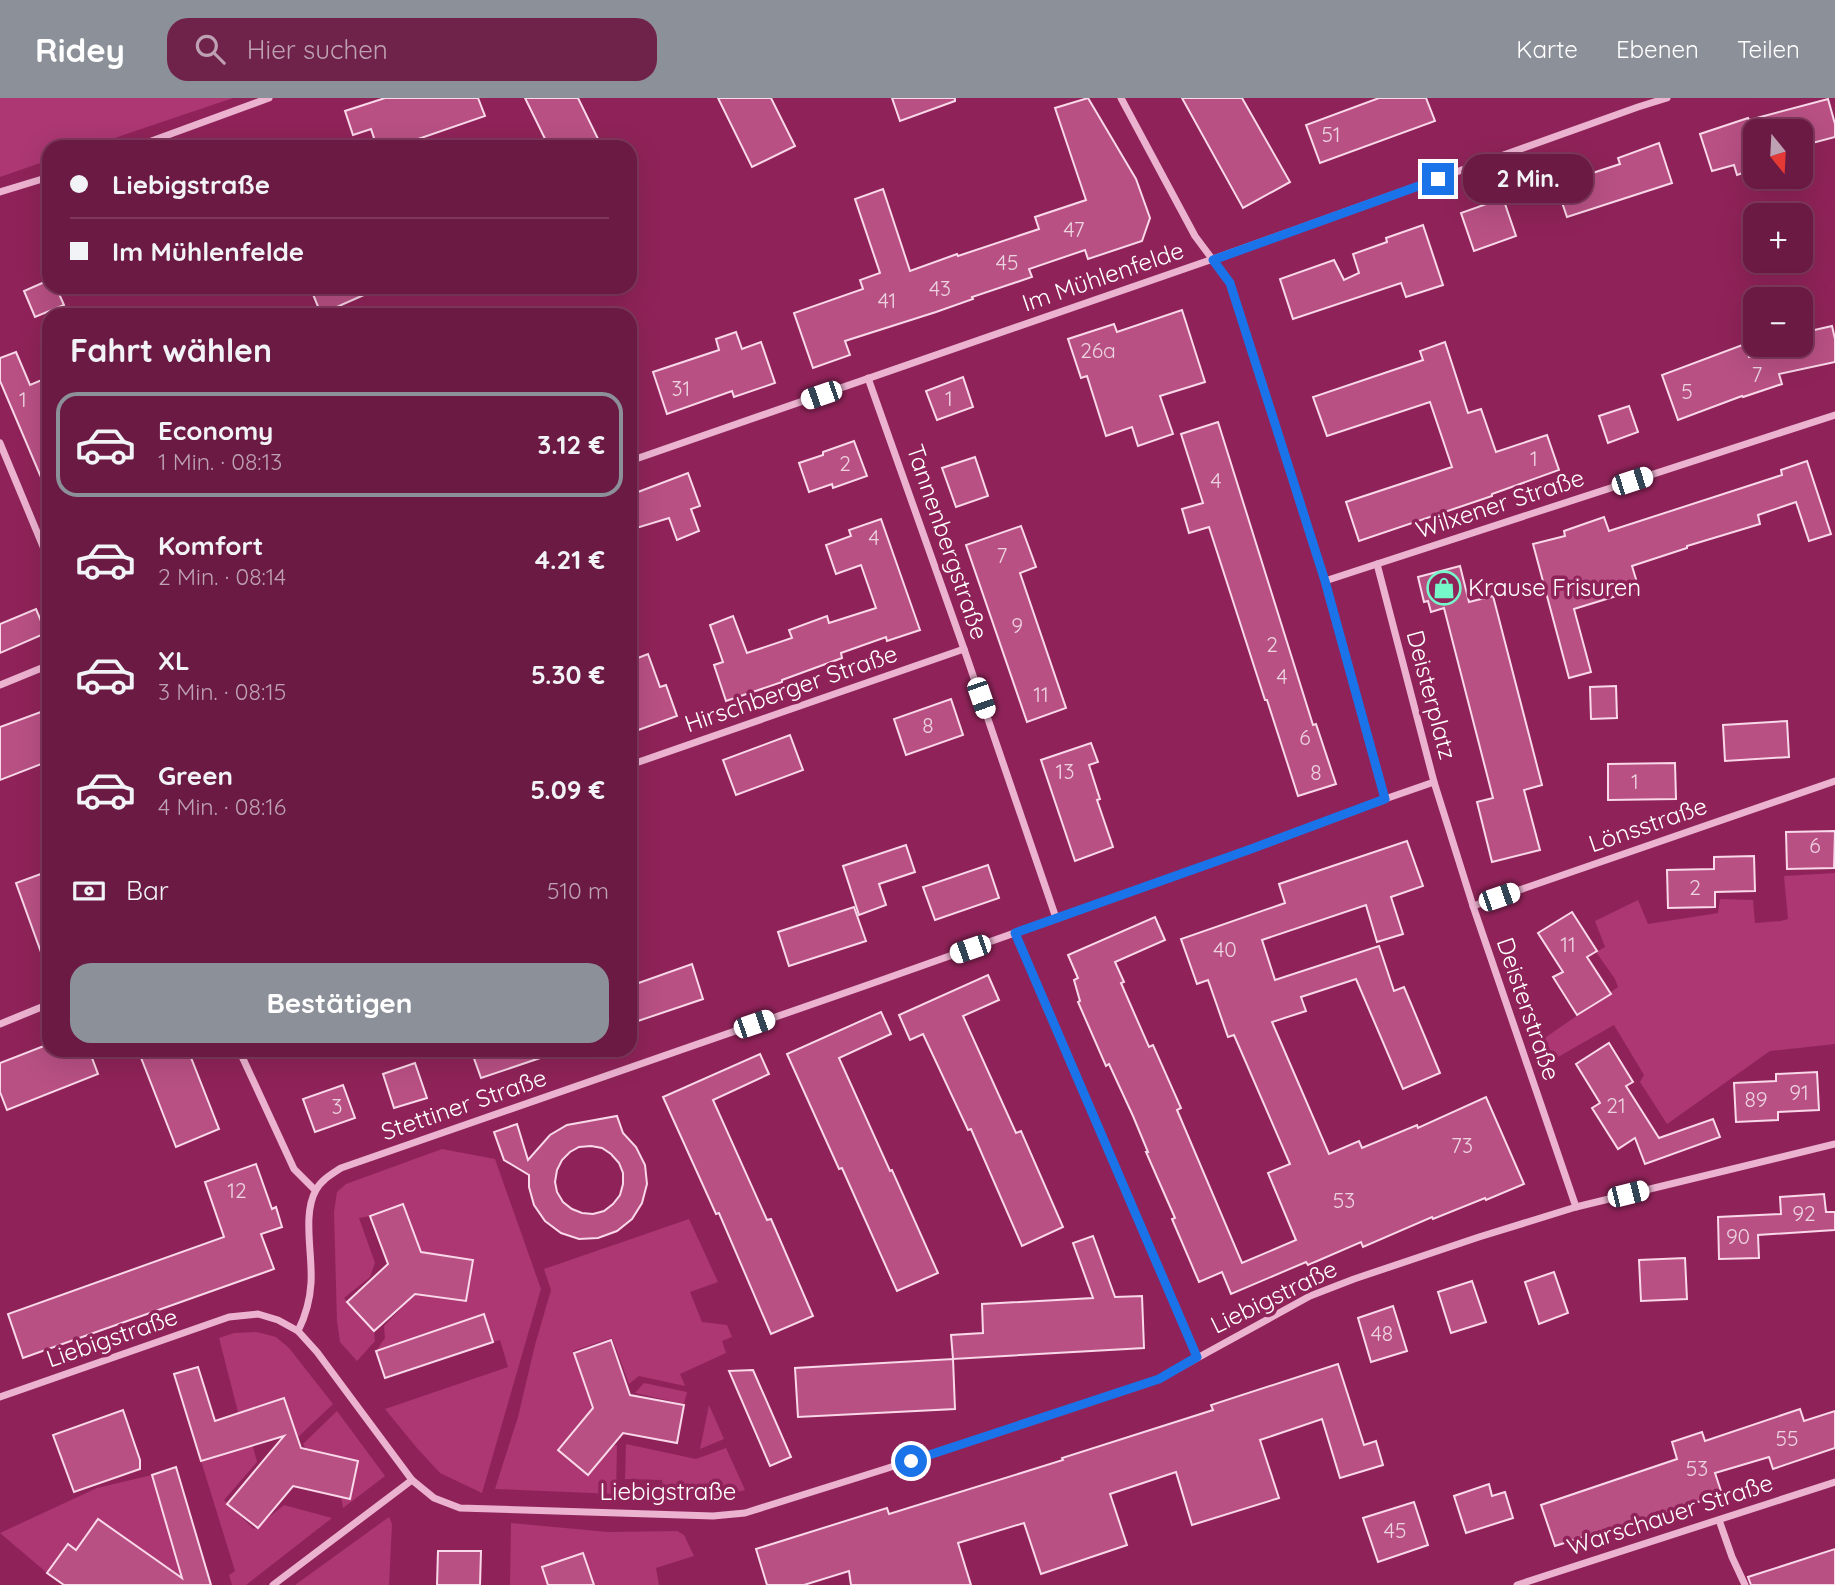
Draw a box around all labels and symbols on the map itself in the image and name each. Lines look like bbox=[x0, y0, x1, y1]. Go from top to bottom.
north arrow bbox=[1743, 119, 1813, 189]
house number: 51 bbox=[1321, 121, 1341, 147]
callout: 2 Min. bbox=[1462, 154, 1592, 204]
route end bbox=[1422, 163, 1454, 195]
house number: 47 bbox=[1063, 216, 1085, 242]
street label: Im Mühlenfelde bbox=[1018, 234, 1187, 318]
house number: 45 bbox=[996, 249, 1018, 275]
house number: 43 bbox=[929, 275, 951, 301]
house number: 41 bbox=[878, 287, 896, 313]
house number: 26a bbox=[1080, 337, 1116, 363]
house number: 7 bbox=[1752, 361, 1763, 387]
house number: 31 bbox=[672, 375, 690, 401]
car bbox=[798, 378, 845, 412]
house number: 5 bbox=[1681, 378, 1693, 404]
house number: 1 bbox=[945, 385, 953, 411]
house number: 1 bbox=[19, 386, 27, 412]
street label: Tannenbergstraße bbox=[900, 440, 995, 643]
house number: 1 bbox=[1530, 445, 1538, 471]
house number: 2 bbox=[839, 450, 851, 476]
street label: Wilxener Straße bbox=[1412, 462, 1588, 544]
car bbox=[1609, 465, 1656, 497]
house number: 4 bbox=[1210, 467, 1222, 493]
house number: 4 bbox=[868, 524, 880, 550]
house number: 7 bbox=[997, 542, 1008, 568]
shop icon: Krause Frisuren bbox=[1425, 569, 1463, 607]
place label: Krause Frisuren bbox=[1468, 572, 1641, 602]
house number: 9 bbox=[1011, 612, 1023, 638]
street label: Deisterplatz bbox=[1400, 627, 1464, 763]
house number: 2 bbox=[1266, 631, 1278, 657]
street label: Hirschberger Straße bbox=[680, 638, 901, 739]
house number: 4 bbox=[1276, 663, 1288, 689]
car bbox=[965, 675, 998, 721]
house number: 11 bbox=[1033, 681, 1049, 707]
house number: 8 bbox=[922, 712, 934, 738]
house number: 6 bbox=[1299, 724, 1311, 750]
house number: 13 bbox=[1056, 758, 1074, 784]
house number: 8 bbox=[1310, 759, 1322, 785]
house number: 1 bbox=[1631, 768, 1639, 794]
street label: Lönsstraße bbox=[1584, 790, 1711, 858]
house number: 6 bbox=[1809, 832, 1821, 858]
house number: 2 bbox=[1689, 874, 1701, 900]
car bbox=[1476, 880, 1523, 914]
house number: 11 bbox=[1560, 931, 1576, 957]
car bbox=[947, 932, 994, 966]
street label: Deisterstraße bbox=[1490, 933, 1567, 1084]
house number: 40 bbox=[1213, 936, 1237, 962]
car bbox=[731, 1007, 778, 1041]
street label: Stettiner Straße bbox=[377, 1062, 550, 1146]
house number: 91 bbox=[1789, 1079, 1809, 1105]
house number: 89 bbox=[1744, 1086, 1768, 1112]
house number: 21 bbox=[1606, 1092, 1626, 1118]
house number: 3 bbox=[331, 1093, 343, 1119]
house number: 73 bbox=[1451, 1132, 1473, 1158]
house number: 12 bbox=[227, 1177, 247, 1203]
car bbox=[1606, 1179, 1651, 1209]
house number: 53 bbox=[1333, 1187, 1355, 1213]
house number: 92 bbox=[1792, 1200, 1816, 1226]
house number: 90 bbox=[1726, 1223, 1750, 1249]
street label: Liebigstraße bbox=[1205, 1253, 1342, 1340]
street label: Liebigstraße bbox=[42, 1301, 181, 1374]
house number: 48 bbox=[1371, 1320, 1393, 1346]
house number: 55 bbox=[1776, 1425, 1798, 1451]
route start bbox=[895, 1445, 927, 1477]
house number: 53 bbox=[1686, 1455, 1708, 1481]
street label: Warschauer Straße bbox=[1563, 1467, 1776, 1561]
street label: Liebigstraße bbox=[600, 1476, 736, 1506]
house number: 45 bbox=[1384, 1517, 1406, 1543]

